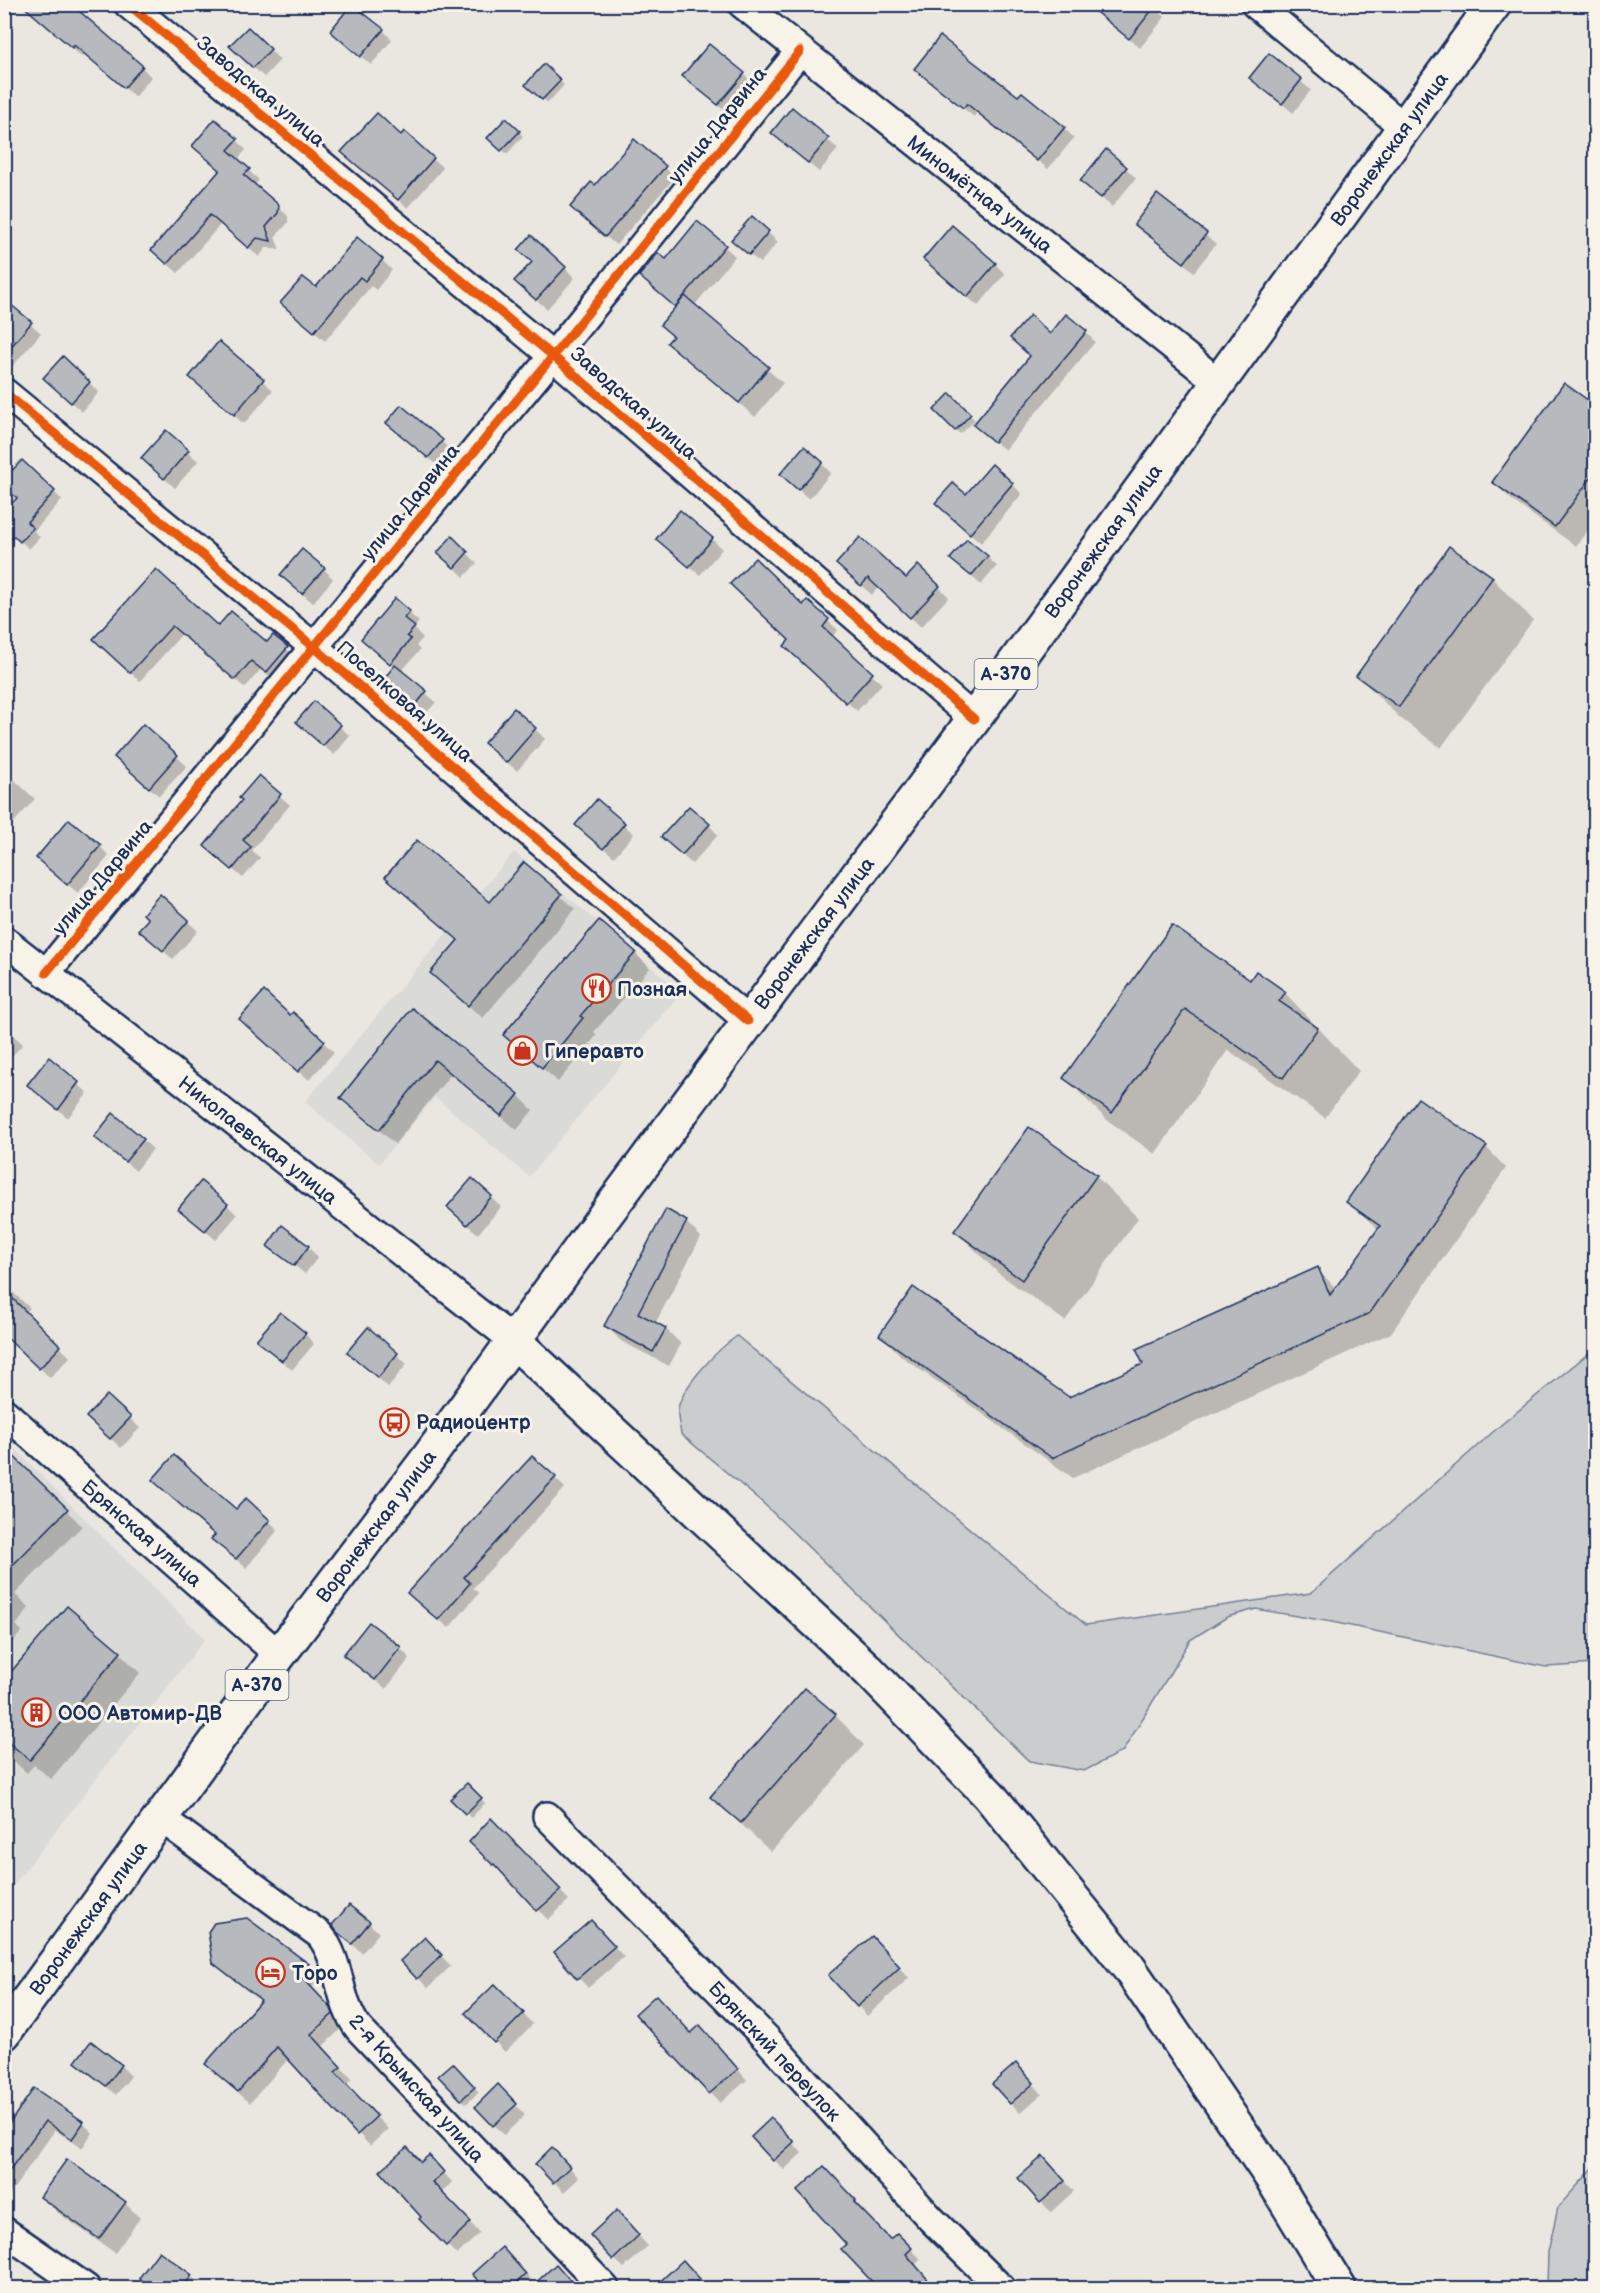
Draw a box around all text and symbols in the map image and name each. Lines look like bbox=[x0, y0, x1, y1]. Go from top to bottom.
street label: Заводская улица bbox=[191, 31, 329, 152]
street label: улица Дарвина bbox=[664, 62, 772, 189]
street label: Воронежская улица bbox=[1326, 68, 1454, 231]
street label: Миномётная улица bbox=[902, 131, 1057, 259]
street label: Заводская улица bbox=[565, 342, 702, 465]
street label: улица Дарвина bbox=[357, 439, 465, 566]
street label: Воронежская улица bbox=[1040, 460, 1168, 623]
street label: Поселковая улица bbox=[331, 636, 477, 768]
road number: А-370 bbox=[974, 659, 1038, 689]
street label: улица Дарвина bbox=[48, 815, 158, 940]
street label: Воронежская улица bbox=[750, 852, 880, 1015]
restaurant icon: Позная bbox=[580, 973, 612, 1005]
place label: Позная bbox=[617, 978, 687, 1002]
shop icon: Гиперавто bbox=[507, 1035, 539, 1067]
place label: Гиперавто bbox=[544, 1040, 644, 1064]
street label: Николаевская улица bbox=[173, 1071, 342, 1210]
bus stop icon: Радиоцентр bbox=[379, 1406, 411, 1438]
place label: Радиоцентр bbox=[416, 1411, 531, 1435]
street label: Воронежская улица bbox=[312, 1445, 442, 1608]
street label: Брянская улица bbox=[76, 1475, 206, 1593]
road number: А-370 bbox=[226, 1670, 288, 1700]
building icon: ООО Автомир-ДВ bbox=[21, 1697, 53, 1729]
place label: ООО Автомир-ДВ bbox=[58, 1702, 222, 1726]
street label: Воронежская улица bbox=[25, 1837, 153, 2000]
hotel icon: Торо bbox=[255, 1957, 287, 1989]
place label: Торо bbox=[292, 1962, 338, 1986]
street label: Брянский переулок bbox=[703, 1977, 846, 2127]
street label: 2-я Крымская улица bbox=[343, 2010, 489, 2168]

